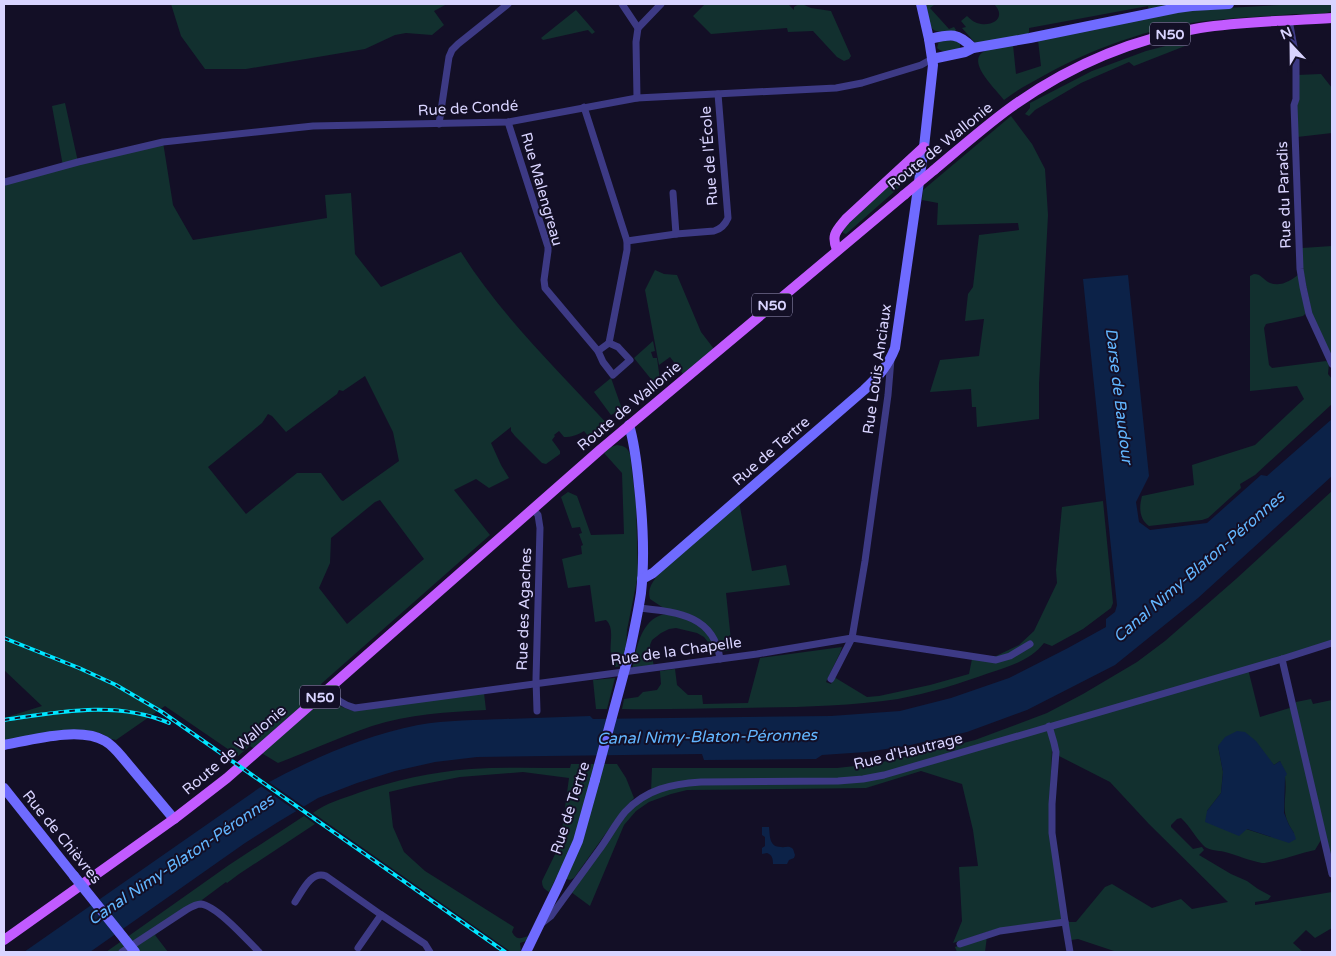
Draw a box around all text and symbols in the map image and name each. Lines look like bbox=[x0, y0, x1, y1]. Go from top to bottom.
north arrow bbox=[1266, 20, 1316, 70]
road number: N50 bbox=[1150, 22, 1190, 46]
text: N bbox=[1278, 23, 1295, 43]
street label: Rue de Condé bbox=[417, 96, 519, 120]
street label: Route de Wallonie bbox=[884, 98, 996, 194]
street label: Rue de l'École bbox=[697, 106, 721, 206]
street label: Rue Malengreau bbox=[517, 130, 567, 248]
street label: Rue du Paradis bbox=[1273, 141, 1295, 249]
road number: N50 bbox=[752, 294, 792, 316]
street label: Rue Louis Anciaux bbox=[859, 303, 895, 435]
water label: Darse de Baudour bbox=[1101, 327, 1137, 467]
street label: Route de Wallonie bbox=[574, 357, 684, 455]
street label: Rue de Tertre bbox=[729, 413, 813, 489]
water label: Canal Nimy-Blaton-Péronnes bbox=[1109, 486, 1290, 647]
street label: Rue des Agaches bbox=[513, 547, 535, 671]
street label: Rue de la Chapelle bbox=[609, 633, 743, 669]
road number: N50 bbox=[300, 686, 340, 709]
street label: Route de Wallonie bbox=[179, 701, 289, 799]
water label: Canal Nimy-Blaton-Péronnes bbox=[597, 725, 819, 749]
street label: Rue d'Hautrage bbox=[852, 729, 964, 773]
street label: Rue de Tertre bbox=[547, 759, 593, 857]
street label: Rue de Chièvres bbox=[19, 787, 105, 887]
water label: Canal Nimy-Blaton-Péronnes bbox=[84, 789, 279, 930]

